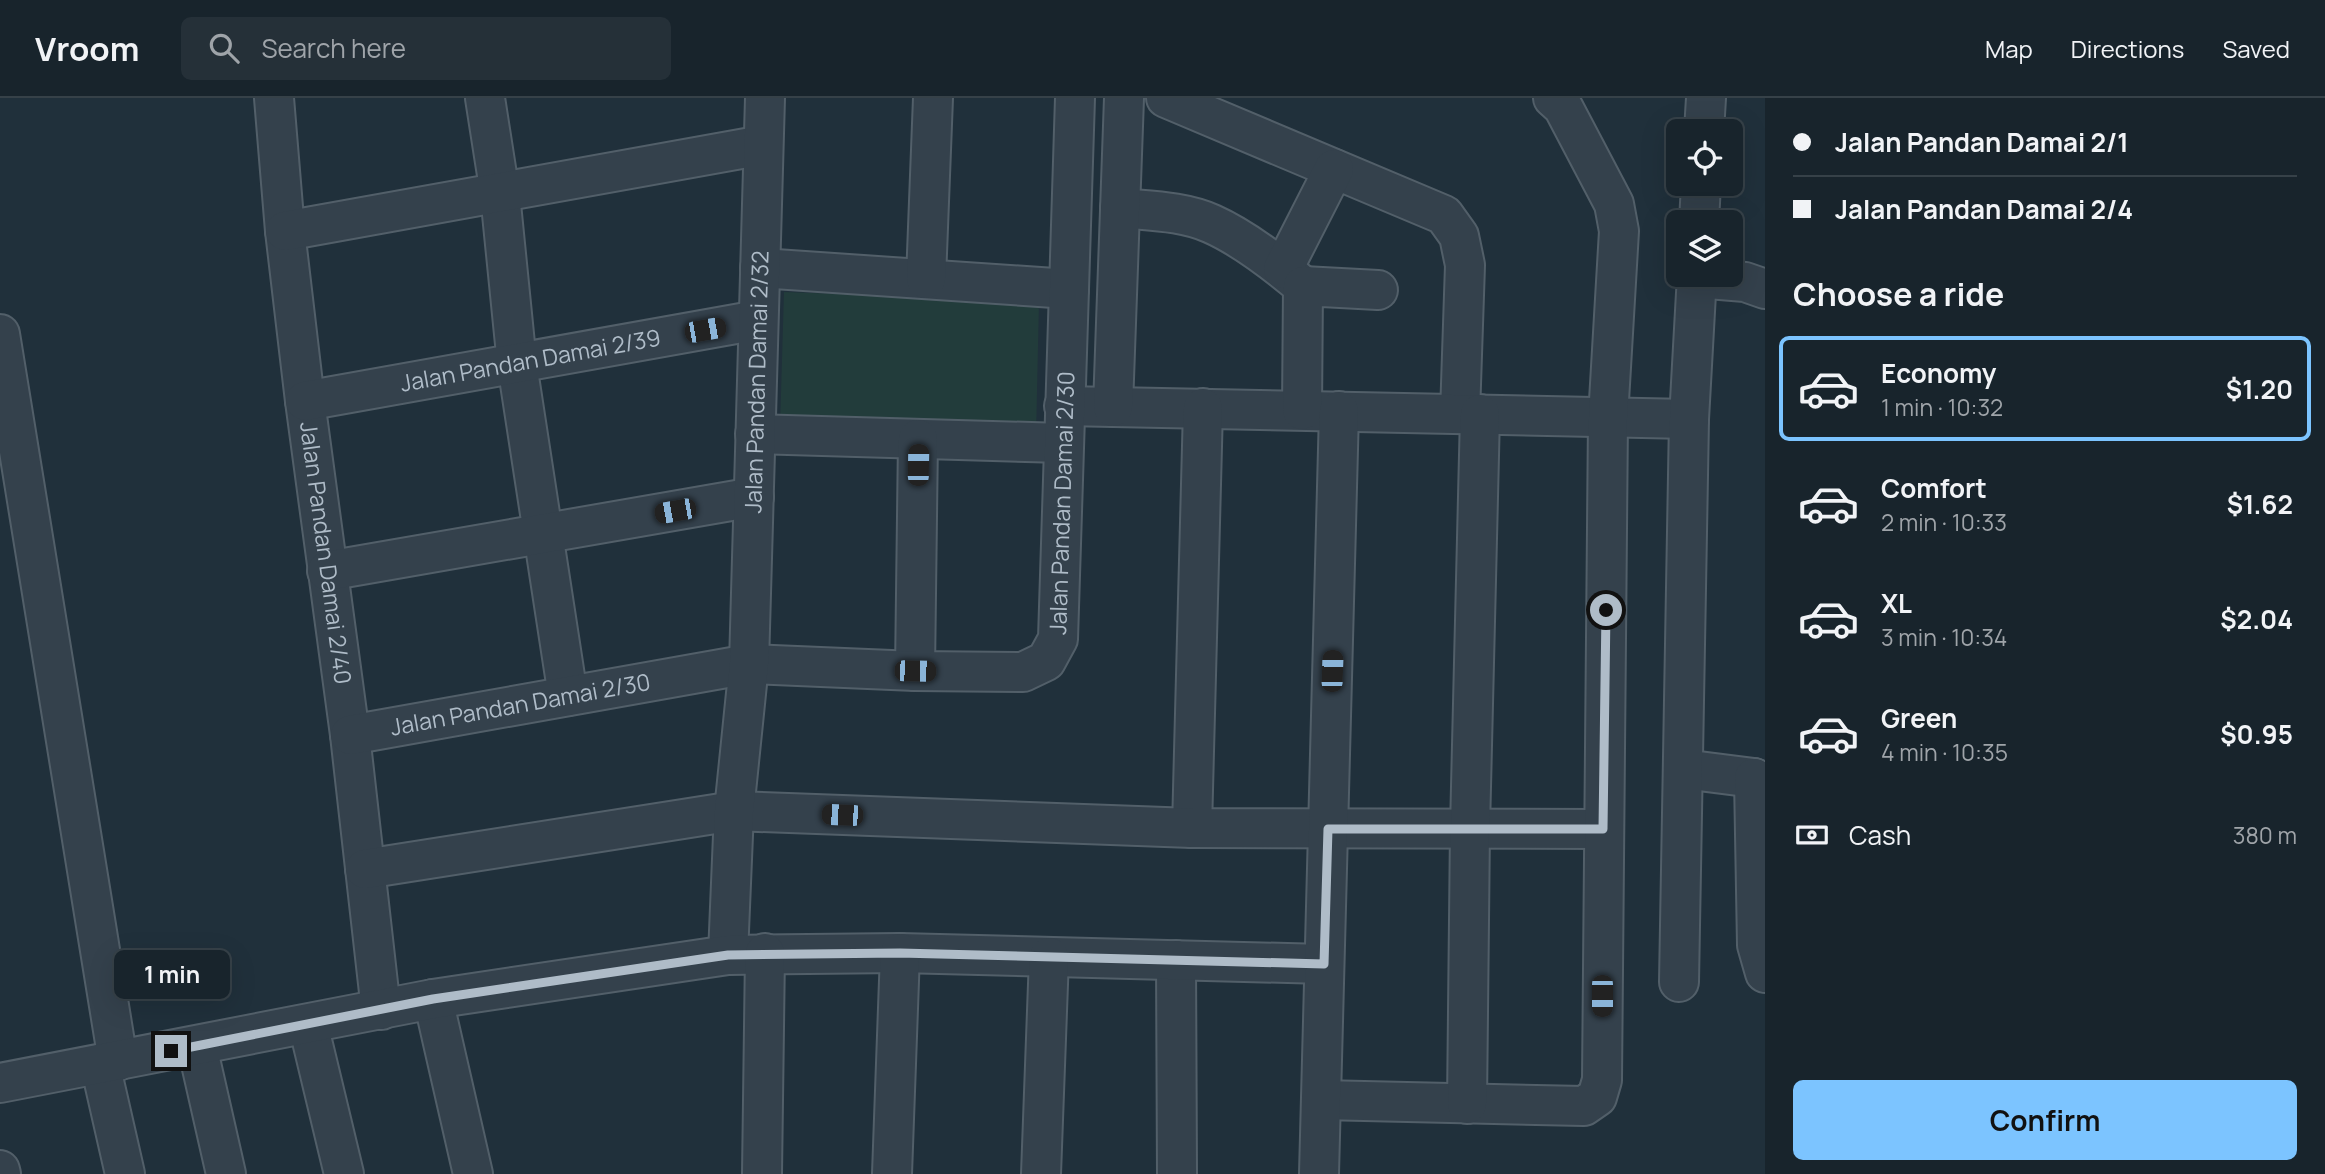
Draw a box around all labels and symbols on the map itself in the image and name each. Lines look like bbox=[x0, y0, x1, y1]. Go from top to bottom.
street label: Jalan Pandan Damai 2/32 bbox=[736, 250, 776, 514]
car bbox=[683, 316, 728, 344]
street label: Jalan Pandan Damai 2/39 bbox=[398, 321, 663, 399]
street label: Jalan Pandan Damai 2/30 bbox=[1041, 371, 1081, 635]
street label: Jalan Pandan Damai 2/40 bbox=[293, 420, 360, 686]
car bbox=[908, 444, 929, 486]
car bbox=[653, 497, 698, 525]
route start bbox=[1590, 594, 1622, 626]
car bbox=[1321, 650, 1344, 692]
car bbox=[894, 660, 937, 682]
street label: Jalan Pandan Damai 2/30 bbox=[388, 665, 653, 743]
car bbox=[821, 804, 864, 826]
callout: 1 min bbox=[113, 950, 229, 998]
car bbox=[1592, 975, 1613, 1017]
route end bbox=[155, 1035, 187, 1067]

